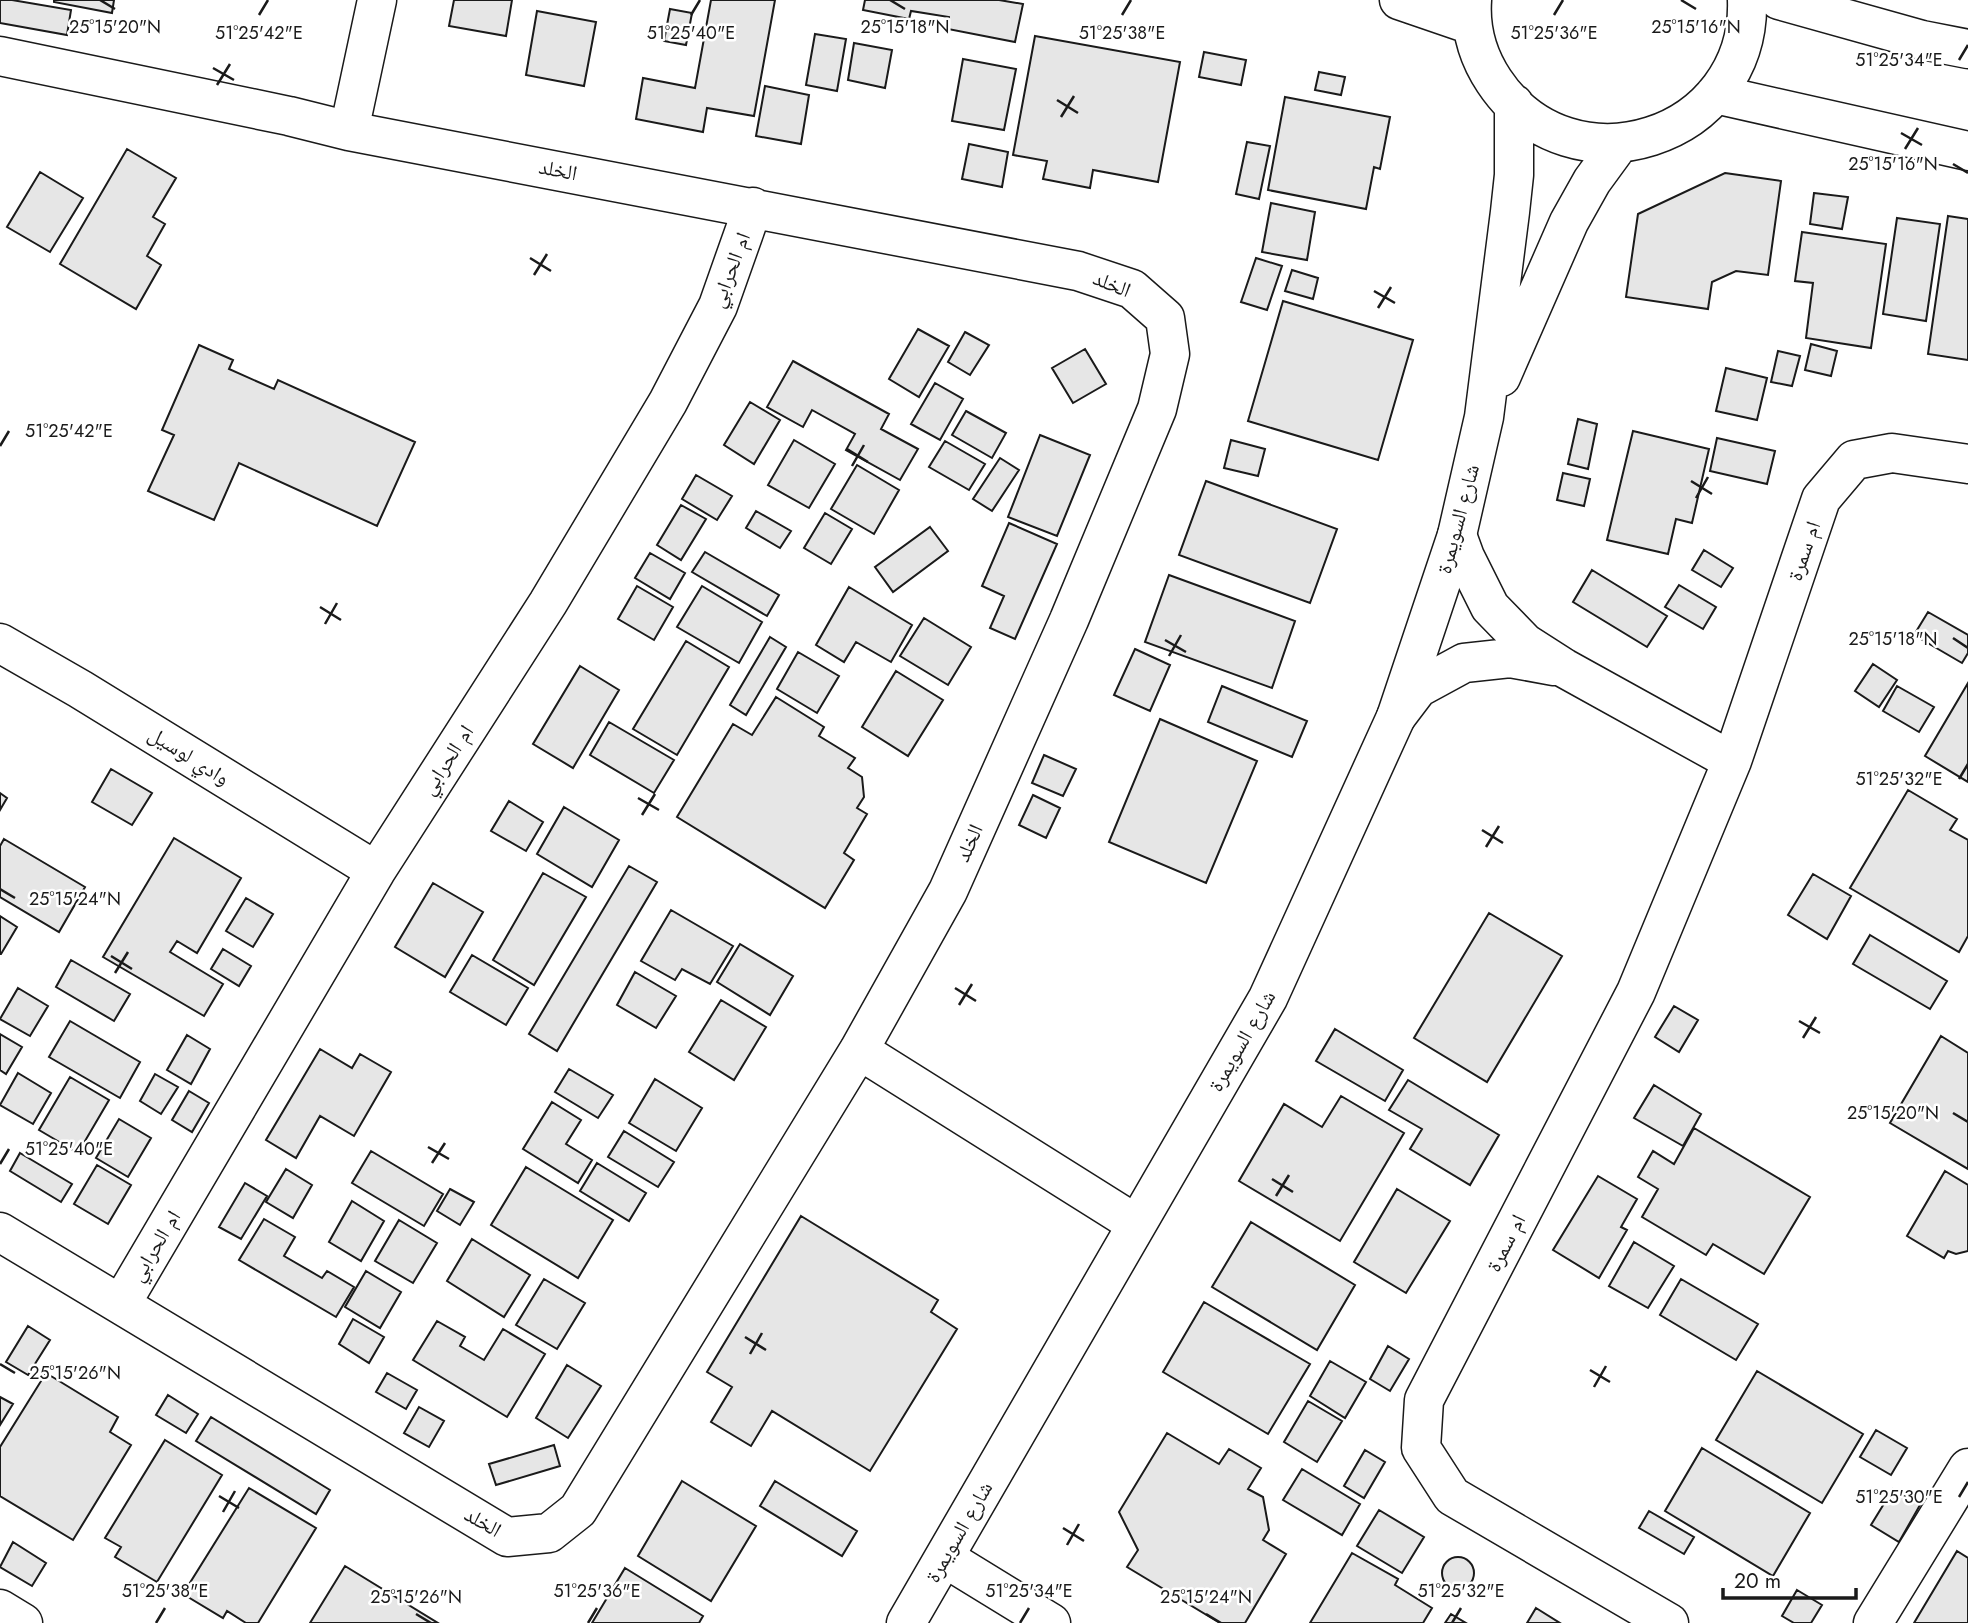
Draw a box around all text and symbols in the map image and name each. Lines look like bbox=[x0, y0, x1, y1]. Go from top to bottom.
text: 25°15'20"N bbox=[69, 14, 161, 40]
text: 25°15'18"N bbox=[860, 14, 950, 40]
text: 25°15'16"N bbox=[1651, 14, 1741, 40]
text: 51°25'42"E bbox=[215, 20, 303, 46]
text: 51°25'40"E bbox=[647, 20, 735, 46]
text: 51°25'38"E bbox=[1079, 20, 1165, 46]
text: 51°25'36"E bbox=[1510, 20, 1598, 46]
text: 51°25'34"E bbox=[1855, 47, 1943, 73]
text: 25°15'16"N bbox=[1848, 151, 1938, 177]
street label: الخلد bbox=[536, 152, 580, 188]
street label: ام الحرابي bbox=[702, 228, 759, 313]
street label: الخلد bbox=[1089, 263, 1135, 305]
text: 51°25'42"E bbox=[25, 418, 113, 444]
street label: شارع السويمرة bbox=[1429, 461, 1487, 577]
street label: ام سمرة bbox=[1780, 517, 1828, 585]
text: 25°15'18"N bbox=[1848, 626, 1938, 652]
street label: وادي لوسيل bbox=[142, 719, 235, 794]
street label: ام الحرابي bbox=[413, 719, 482, 802]
text: 51°25'32"E bbox=[1855, 766, 1943, 792]
street label: الخلد bbox=[947, 819, 991, 867]
text: 25°15'24"N bbox=[29, 886, 121, 912]
street label: شارع السويمرة bbox=[1201, 985, 1283, 1097]
text: 25°15'20"N bbox=[1847, 1100, 1939, 1126]
text: 51°25'40"E bbox=[25, 1136, 113, 1162]
street label: ام الحرابي bbox=[122, 1205, 189, 1288]
street label: ام سمرة bbox=[1479, 1209, 1533, 1277]
text: 25°15'26"N bbox=[29, 1360, 121, 1386]
street label: شارع السويمرة bbox=[918, 1476, 1000, 1588]
text: 51°25'30"E bbox=[1855, 1484, 1943, 1510]
street label: الخلد bbox=[459, 1499, 507, 1545]
scale bar bbox=[1723, 1556, 1856, 1600]
text: 20 m bbox=[1734, 1566, 1781, 1596]
text: 51°25'38"E bbox=[122, 1578, 208, 1604]
text: 51°25'36"E bbox=[553, 1578, 641, 1604]
text: 51°25'34"E bbox=[985, 1578, 1073, 1604]
text: 51°25'32"E bbox=[1417, 1578, 1505, 1604]
text: 25°15'26"N bbox=[370, 1584, 462, 1610]
text: 25°15'24"N bbox=[1160, 1584, 1252, 1610]

